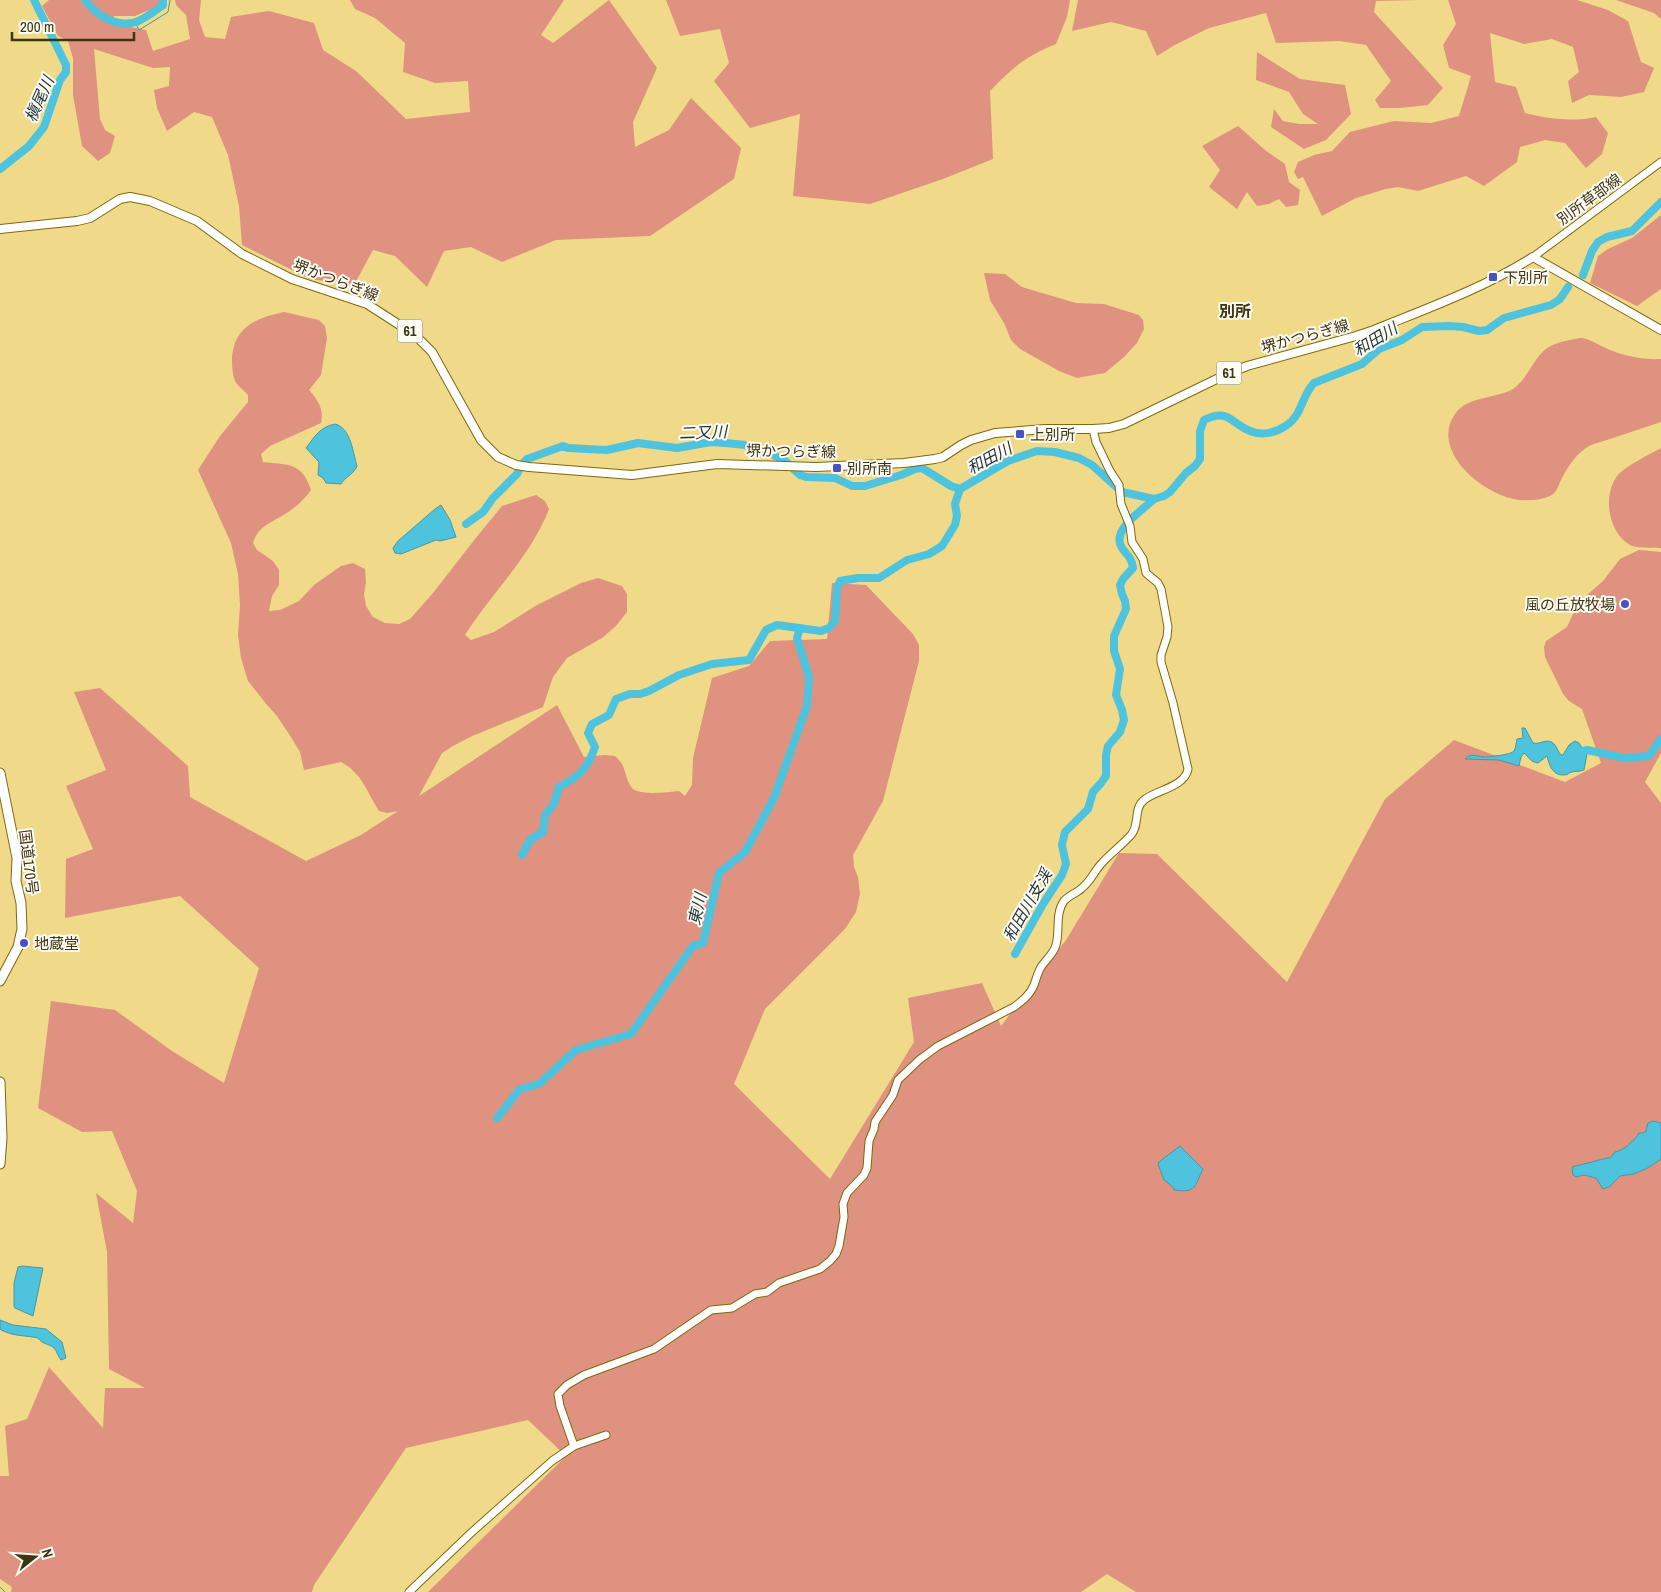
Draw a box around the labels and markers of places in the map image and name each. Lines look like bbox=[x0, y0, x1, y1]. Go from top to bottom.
place label: 下別所 bbox=[1503, 267, 1548, 288]
marker: 下別所 bbox=[1487, 271, 1499, 283]
place label: 上別所 bbox=[1030, 424, 1075, 445]
marker: 上別所 bbox=[1014, 428, 1026, 440]
place label: 別所南 bbox=[847, 458, 892, 479]
marker: 別所南 bbox=[831, 462, 843, 474]
place label: 風の丘放牧場 bbox=[1525, 594, 1615, 615]
marker: 風の丘放牧場 bbox=[1619, 598, 1631, 610]
place label: 地蔵堂 bbox=[34, 933, 79, 954]
marker: 地蔵堂 bbox=[18, 937, 30, 949]

